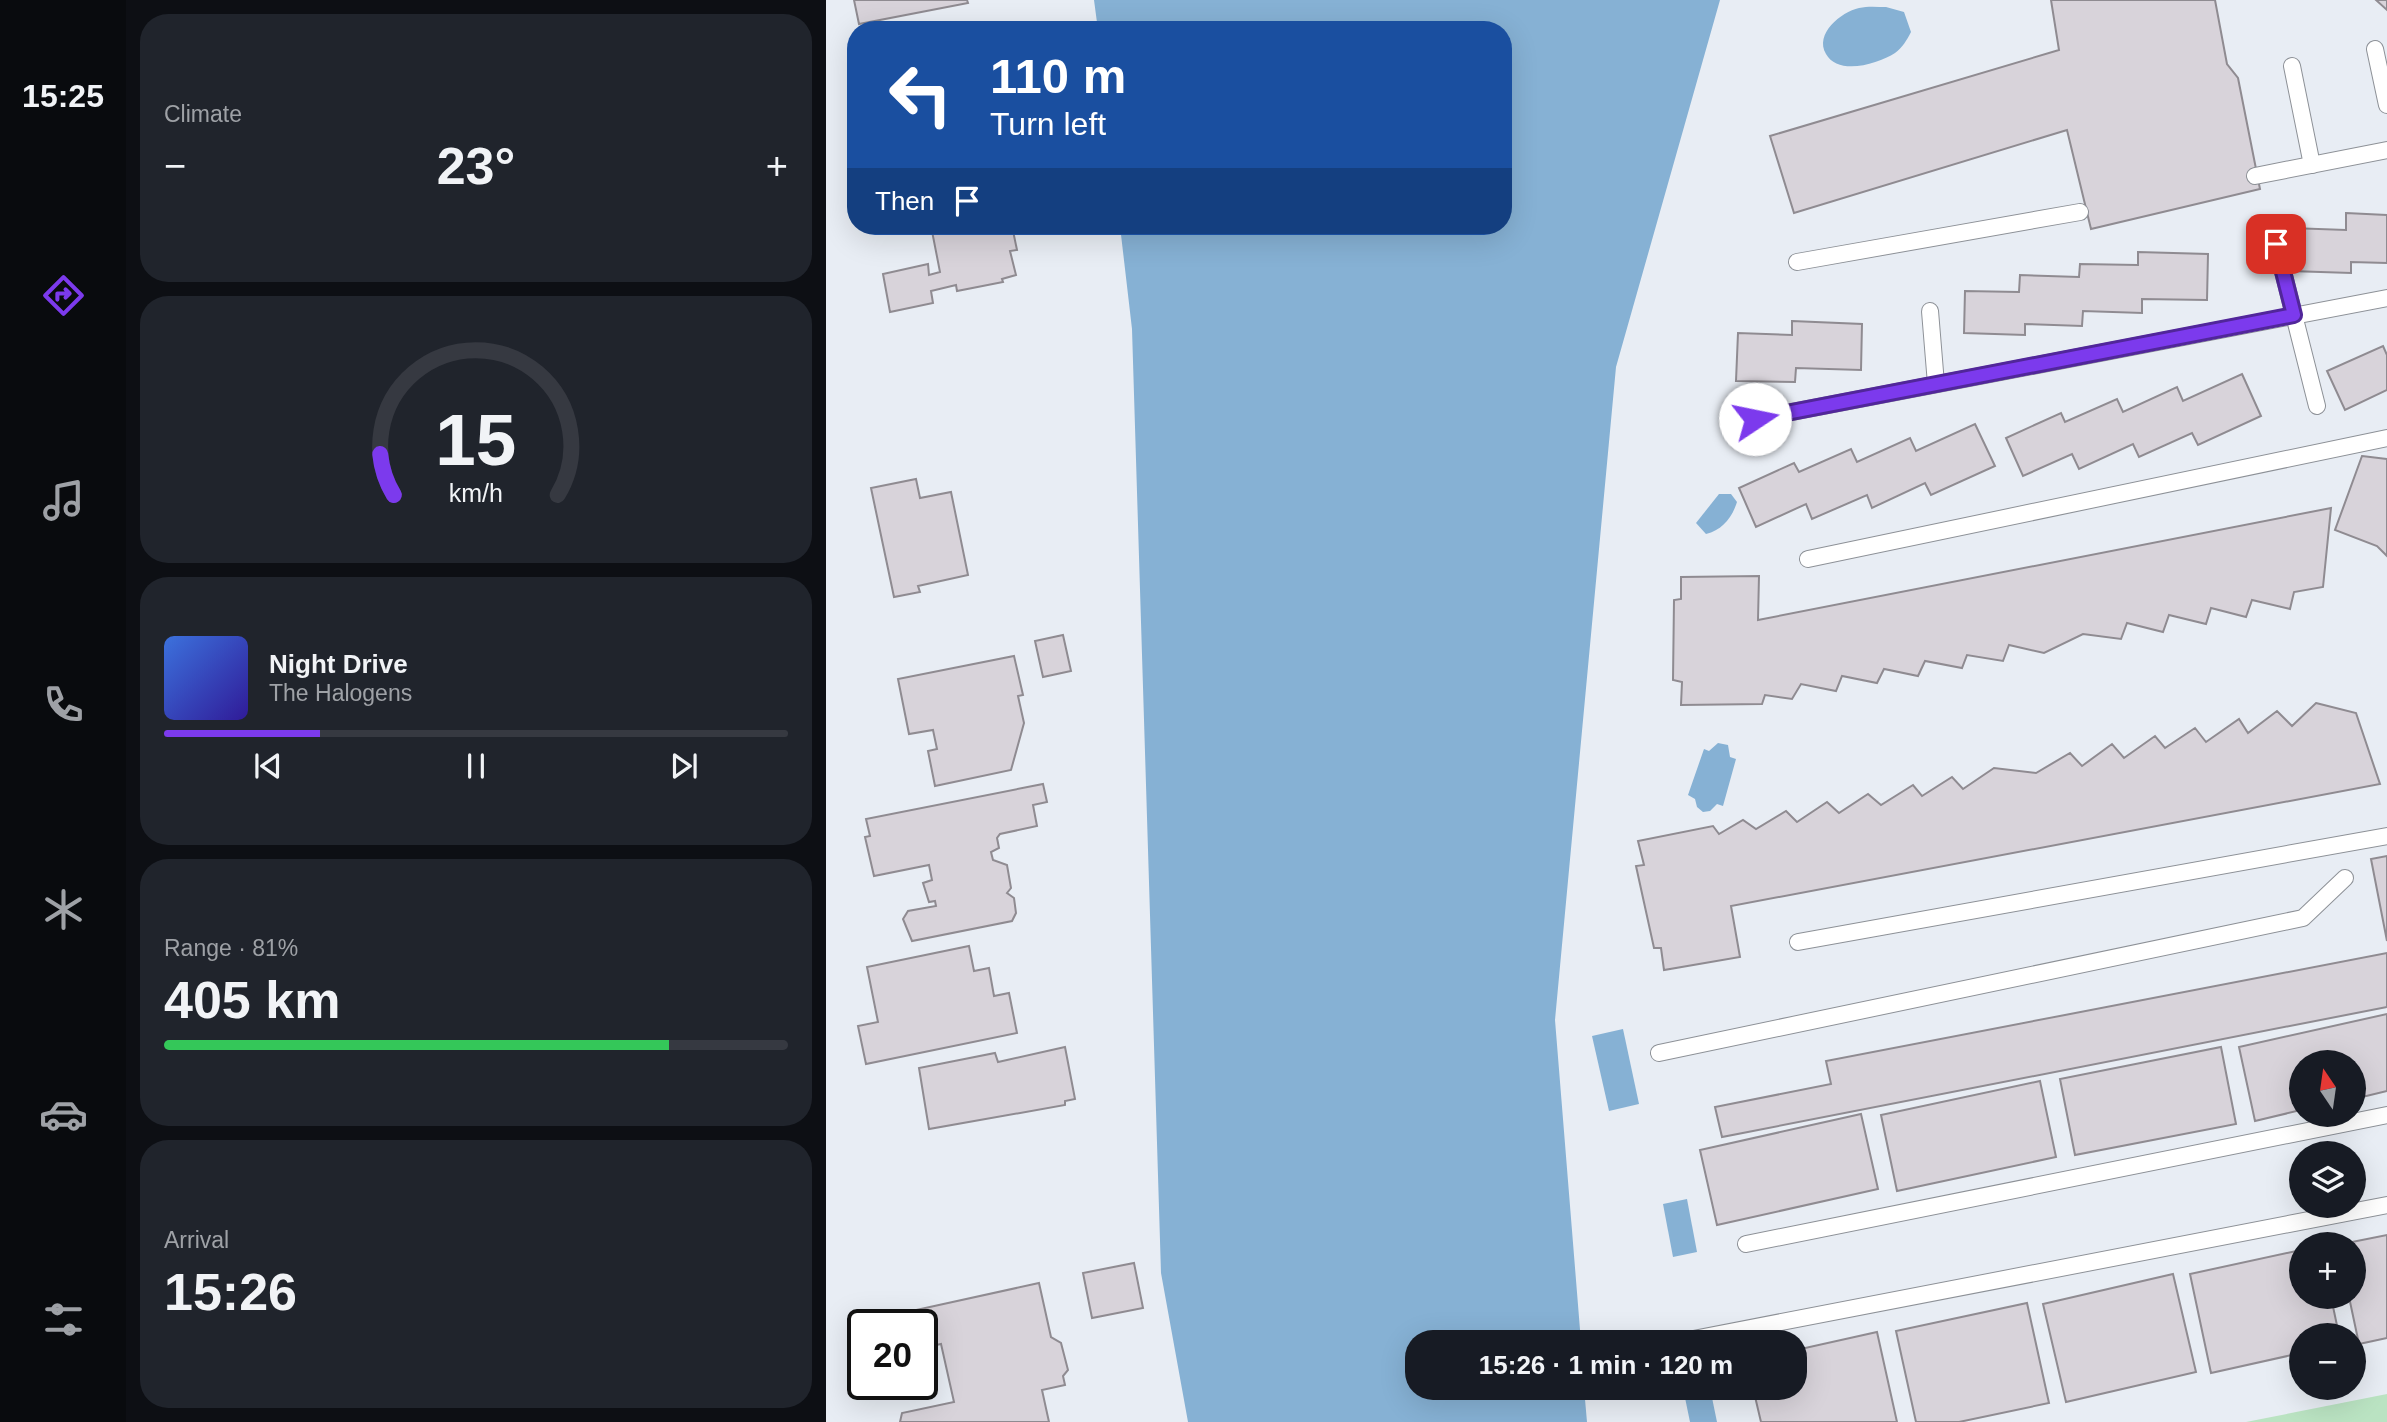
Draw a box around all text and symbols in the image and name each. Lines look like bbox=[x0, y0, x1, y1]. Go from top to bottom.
icon: left bbox=[875, 49, 966, 140]
text: 110 m bbox=[990, 49, 1126, 103]
text: 15:25 bbox=[22, 78, 104, 114]
text: Climate bbox=[164, 101, 242, 127]
text: Turn left bbox=[990, 106, 1106, 142]
text: 23° bbox=[437, 137, 515, 195]
text: − bbox=[164, 145, 186, 187]
text: + bbox=[766, 145, 788, 187]
icon: arrive bbox=[948, 182, 986, 220]
text: Then bbox=[875, 186, 934, 216]
pin bbox=[2246, 214, 2306, 274]
icon: arrive bbox=[2257, 225, 2295, 263]
icon: directions bbox=[39, 271, 88, 320]
position arrow bbox=[1718, 382, 1792, 456]
text: 15 bbox=[436, 400, 516, 481]
icon: music bbox=[39, 476, 88, 525]
text: km/h bbox=[449, 479, 503, 507]
text: Night Drive bbox=[269, 649, 408, 679]
icon: phone bbox=[39, 680, 88, 729]
text: The Halogens bbox=[269, 680, 412, 706]
icon: previous bbox=[249, 747, 287, 785]
icon: pause bbox=[457, 747, 495, 785]
icon: next bbox=[665, 747, 703, 785]
icon: climate bbox=[39, 885, 88, 934]
text: Range · 81% bbox=[164, 935, 298, 961]
text: 405 km bbox=[164, 971, 340, 1029]
north arrow bbox=[2289, 1050, 2366, 1127]
map controls bbox=[2289, 1050, 2366, 1400]
icon: car bbox=[39, 1090, 88, 1139]
button: layers bbox=[2289, 1141, 2366, 1218]
text: Arrival bbox=[164, 1227, 229, 1253]
button: + bbox=[2289, 1232, 2366, 1309]
text: 15:26 bbox=[164, 1263, 297, 1321]
icon: filters bbox=[39, 1295, 88, 1344]
speed limit sign: 20 bbox=[847, 1309, 938, 1400]
button: − bbox=[2289, 1323, 2366, 1400]
text: 15:26 · 1 min · 120 m bbox=[1479, 1350, 1733, 1380]

